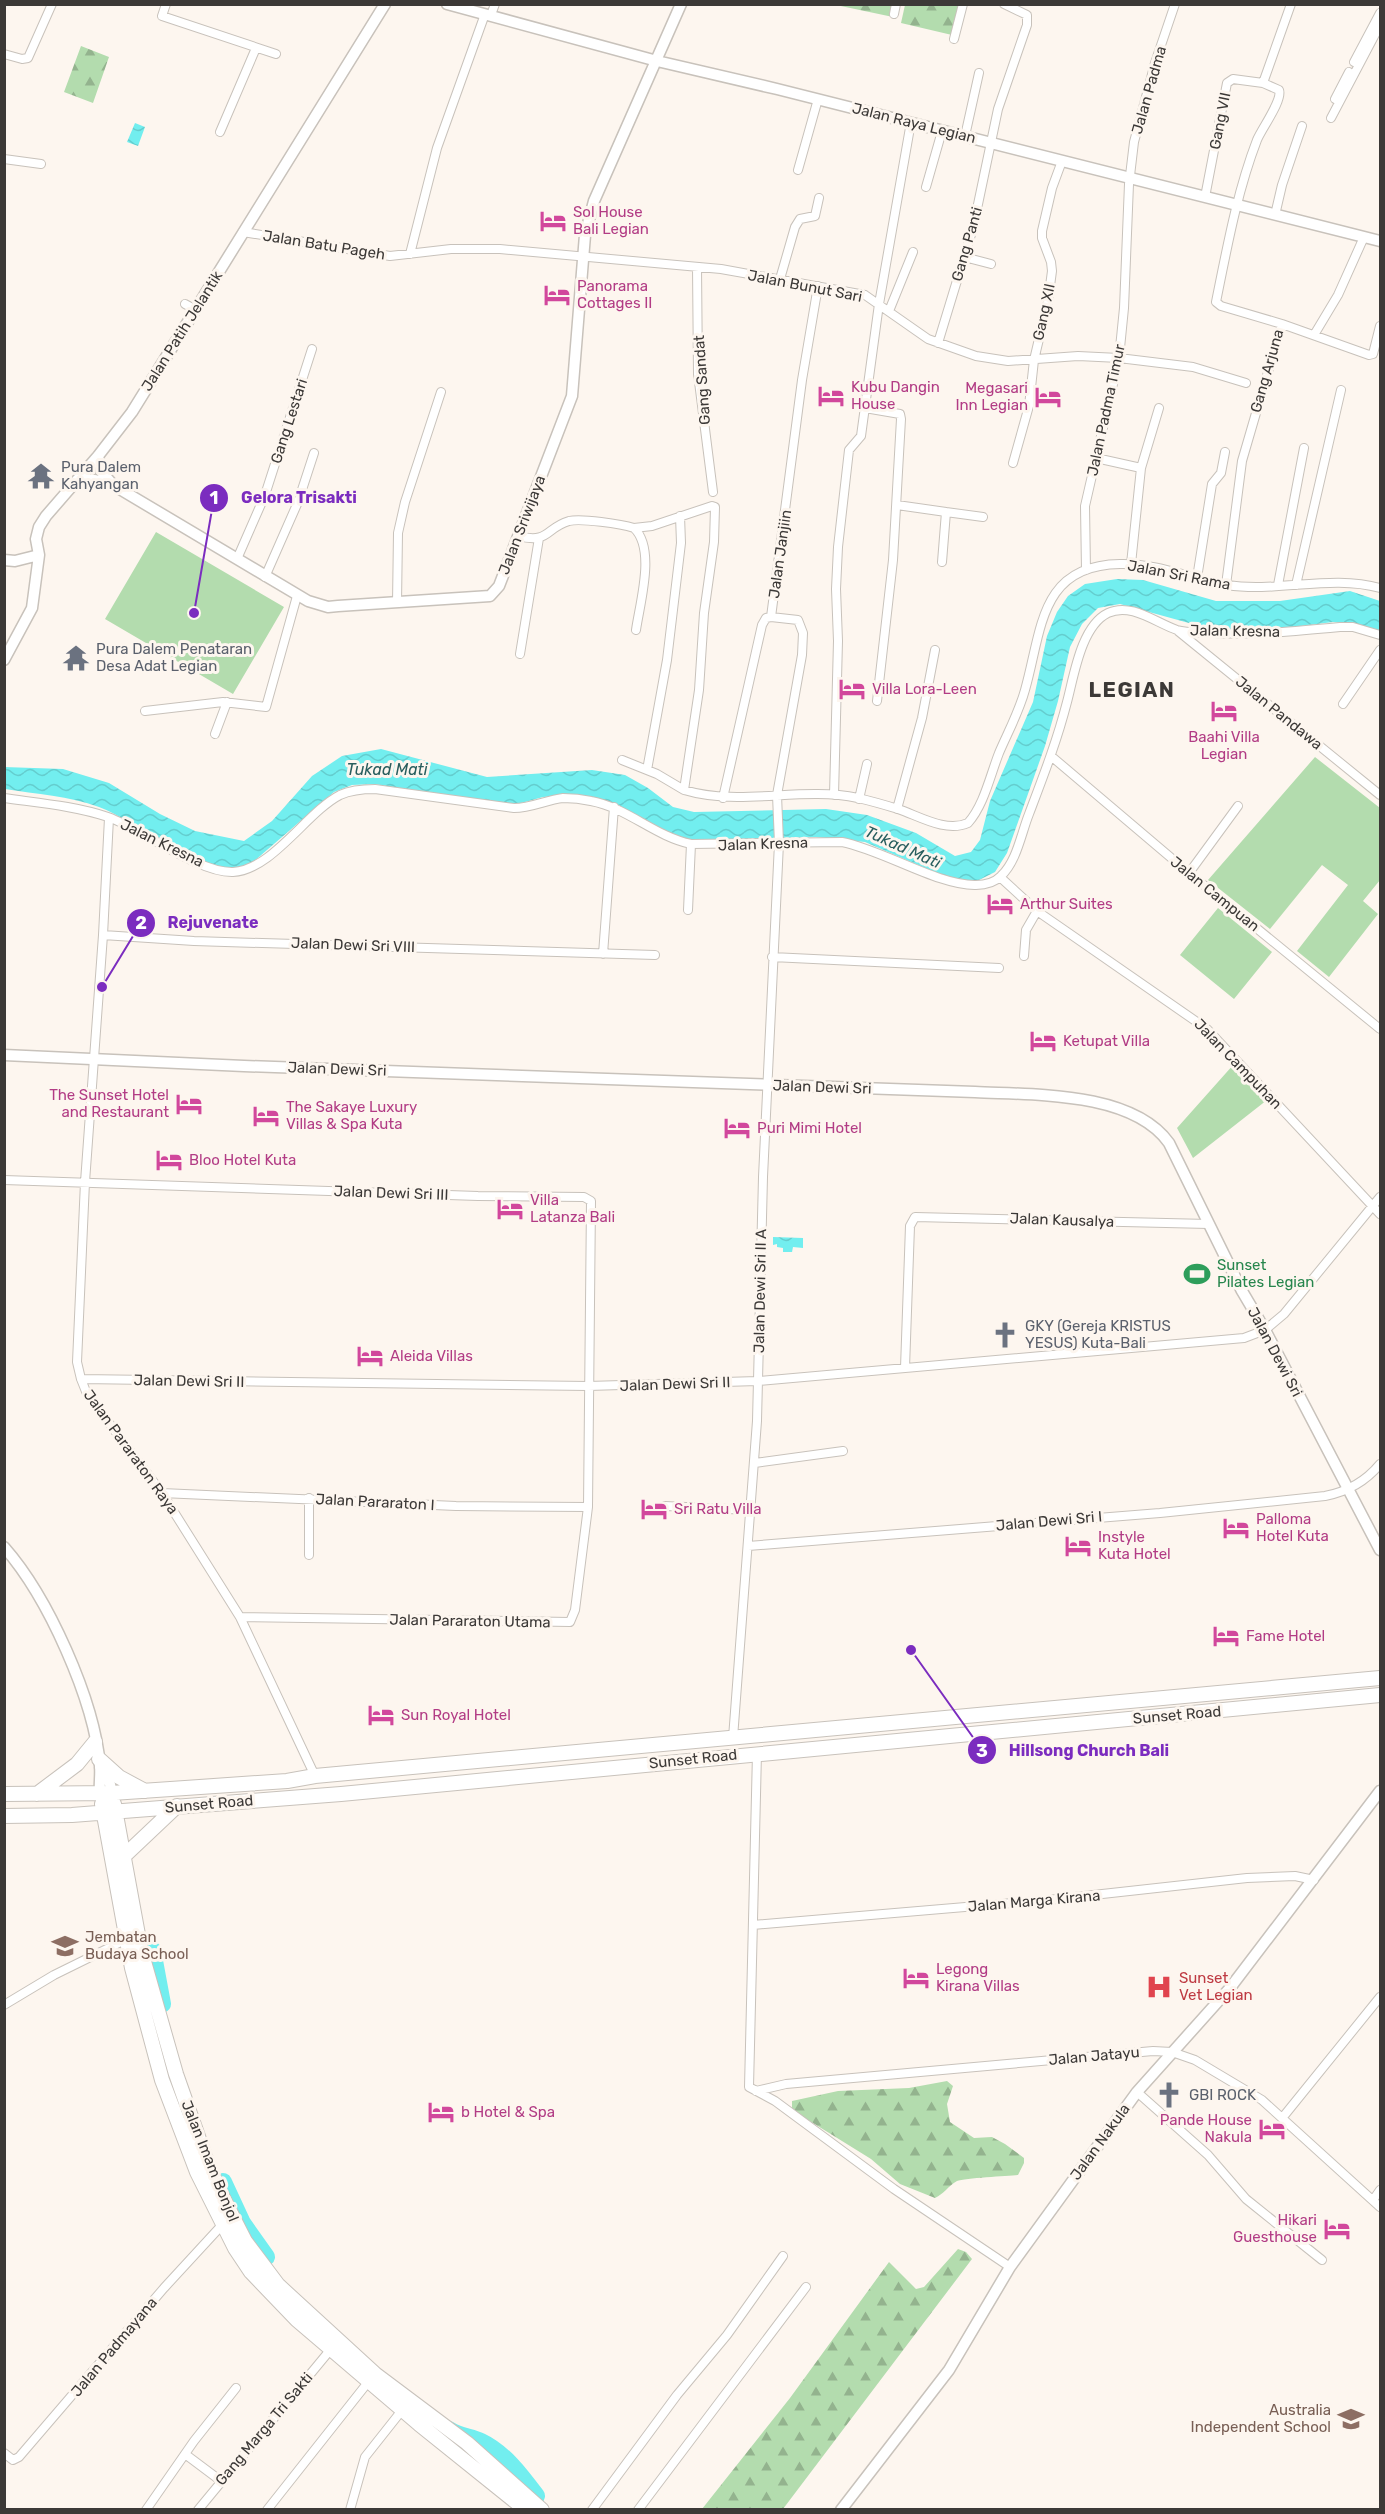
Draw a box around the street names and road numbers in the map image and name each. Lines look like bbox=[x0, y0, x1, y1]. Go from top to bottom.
street label: Jalan Padma bbox=[1128, 44, 1170, 136]
street label: Gang VII bbox=[1206, 91, 1234, 151]
street label: Jalan Raya Legian bbox=[850, 99, 978, 147]
street label: Gang Panti bbox=[948, 205, 986, 283]
street label: Jalan Batu Pageh bbox=[262, 226, 386, 264]
street label: Jalan Bunut Sari bbox=[746, 266, 864, 306]
street label: Jalan Patih Jelantik bbox=[138, 267, 226, 394]
street label: Gang XII bbox=[1029, 282, 1059, 342]
street label: Gang Arjuna bbox=[1247, 327, 1287, 415]
street label: Gang Sandat bbox=[690, 334, 714, 425]
street label: Jalan Padma Timur bbox=[1083, 342, 1129, 478]
street label: Gang Lestari bbox=[267, 376, 311, 466]
street label: Jalan Sriwijaya bbox=[495, 473, 549, 577]
street label: Jalan Janjiin bbox=[765, 508, 795, 600]
street label: Jalan Sri Rama bbox=[1126, 556, 1232, 594]
street label: Jalan Kresna bbox=[1190, 621, 1280, 641]
street label: Jalan Pandawa bbox=[1232, 672, 1326, 754]
street label: Jalan Kresna bbox=[117, 815, 207, 871]
street label: Jalan Kresna bbox=[718, 833, 808, 855]
street label: Jalan Campuan bbox=[1167, 853, 1263, 935]
street label: Jalan Dewi Sri VIII bbox=[291, 934, 415, 956]
street label: Jalan Campuhan bbox=[1190, 1015, 1286, 1113]
street label: Jalan Dewi Sri bbox=[287, 1058, 387, 1080]
street label: Jalan Dewi Sri bbox=[772, 1076, 872, 1098]
street label: Jalan Dewi Sri III bbox=[333, 1182, 449, 1204]
street label: Jalan Kausalya bbox=[1009, 1209, 1115, 1231]
street label: Jalan Dewi Sri II A bbox=[750, 1229, 770, 1353]
street label: Jalan Dewi Sri bbox=[1244, 1304, 1306, 1400]
street label: Jalan Dewi Sri II bbox=[133, 1371, 245, 1391]
street label: Jalan Dewi Sri II bbox=[619, 1373, 731, 1395]
street label: Jalan Pararaton Raya bbox=[80, 1386, 182, 1518]
street label: Jalan Pararaton I bbox=[315, 1490, 435, 1514]
street label: Jalan Dewi Sri I bbox=[995, 1507, 1103, 1535]
street label: Jalan Pararaton Utama bbox=[389, 1611, 551, 1631]
street label: Sunset Road bbox=[1132, 1702, 1222, 1728]
street label: Sunset Road bbox=[648, 1745, 738, 1773]
street label: Sunset Road bbox=[164, 1791, 254, 1817]
street label: Jalan Marga Kirana bbox=[967, 1886, 1101, 1916]
street label: Jalan Jatayu bbox=[1048, 2043, 1140, 2069]
street label: Jalan Imam Bonjol bbox=[178, 2098, 242, 2224]
street label: Jalan Nakula bbox=[1066, 2100, 1134, 2184]
street label: Jalan Padmayana bbox=[67, 2294, 161, 2400]
street label: Gang Marga Tri Sakti bbox=[212, 2369, 316, 2489]

